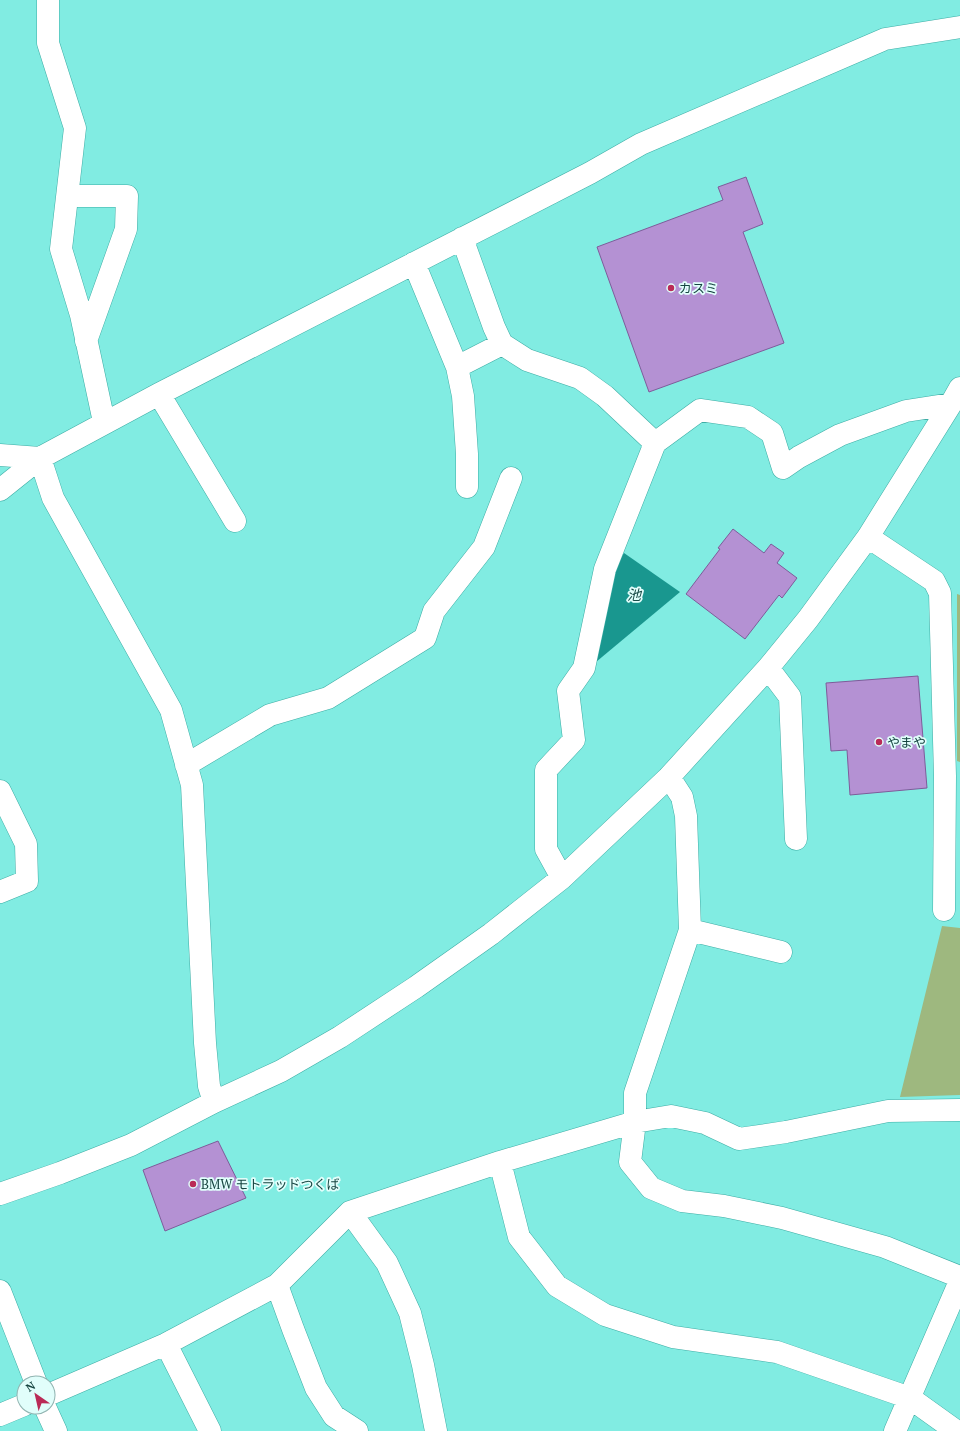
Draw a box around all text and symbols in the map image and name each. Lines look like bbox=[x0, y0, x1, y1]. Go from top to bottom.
place label: カスミ bbox=[679, 279, 718, 297]
marker: カスミ bbox=[666, 283, 676, 293]
water label: 池 bbox=[627, 585, 643, 604]
place label: やまや bbox=[887, 733, 926, 751]
marker: やまや bbox=[874, 737, 884, 747]
place label: BMW モトラッドつくば bbox=[201, 1175, 340, 1193]
marker: BMW モトラッドつくば bbox=[188, 1179, 198, 1189]
north arrow bbox=[16, 1375, 56, 1415]
text: N bbox=[23, 1378, 38, 1395]

